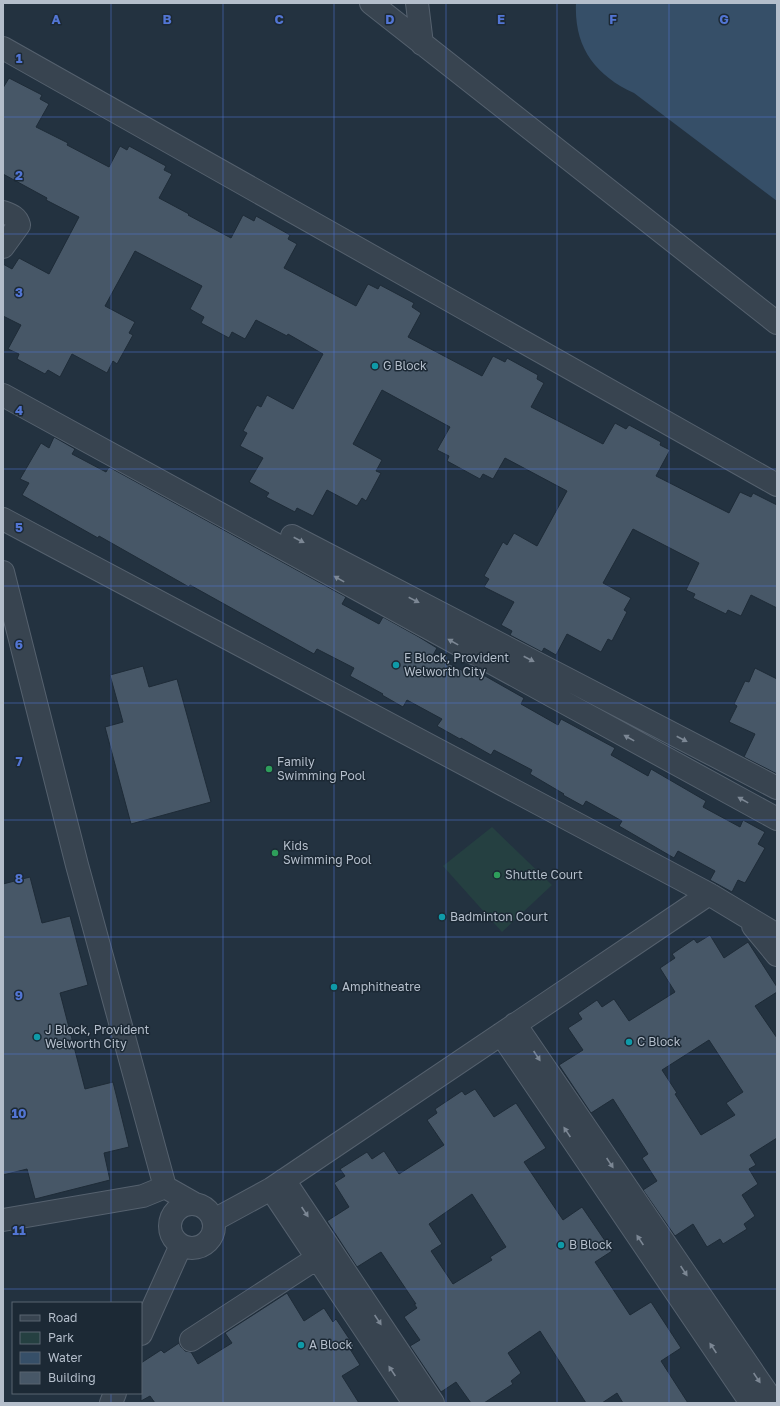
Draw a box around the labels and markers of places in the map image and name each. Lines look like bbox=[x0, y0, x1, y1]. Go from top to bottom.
place label: G Block bbox=[383, 358, 427, 373]
marker: G Block bbox=[370, 361, 380, 371]
place label: E Block, Provident Welworth City bbox=[404, 650, 509, 679]
marker: E Block, Provident Welworth City bbox=[391, 660, 401, 670]
place label: Family Swimming Pool bbox=[277, 754, 366, 783]
marker: Family Swimming Pool bbox=[264, 764, 274, 774]
place label: Kids Swimming Pool bbox=[283, 838, 372, 867]
marker: Kids Swimming Pool bbox=[270, 848, 280, 858]
place label: Shuttle Court bbox=[505, 867, 583, 882]
marker: Shuttle Court bbox=[492, 870, 502, 880]
place label: Badminton Court bbox=[450, 909, 548, 924]
marker: Badminton Court bbox=[437, 912, 447, 922]
place label: Amphitheatre bbox=[342, 979, 421, 994]
marker: Amphitheatre bbox=[329, 982, 339, 992]
place label: J Block, Provident Welworth City bbox=[45, 1022, 150, 1051]
marker: J Block, Provident Welworth City bbox=[32, 1032, 42, 1042]
place label: C Block bbox=[637, 1034, 681, 1049]
marker: C Block bbox=[624, 1037, 634, 1047]
place label: B Block bbox=[569, 1237, 613, 1252]
marker: B Block bbox=[556, 1240, 566, 1250]
place label: A Block bbox=[309, 1337, 353, 1352]
marker: A Block bbox=[296, 1340, 306, 1350]

